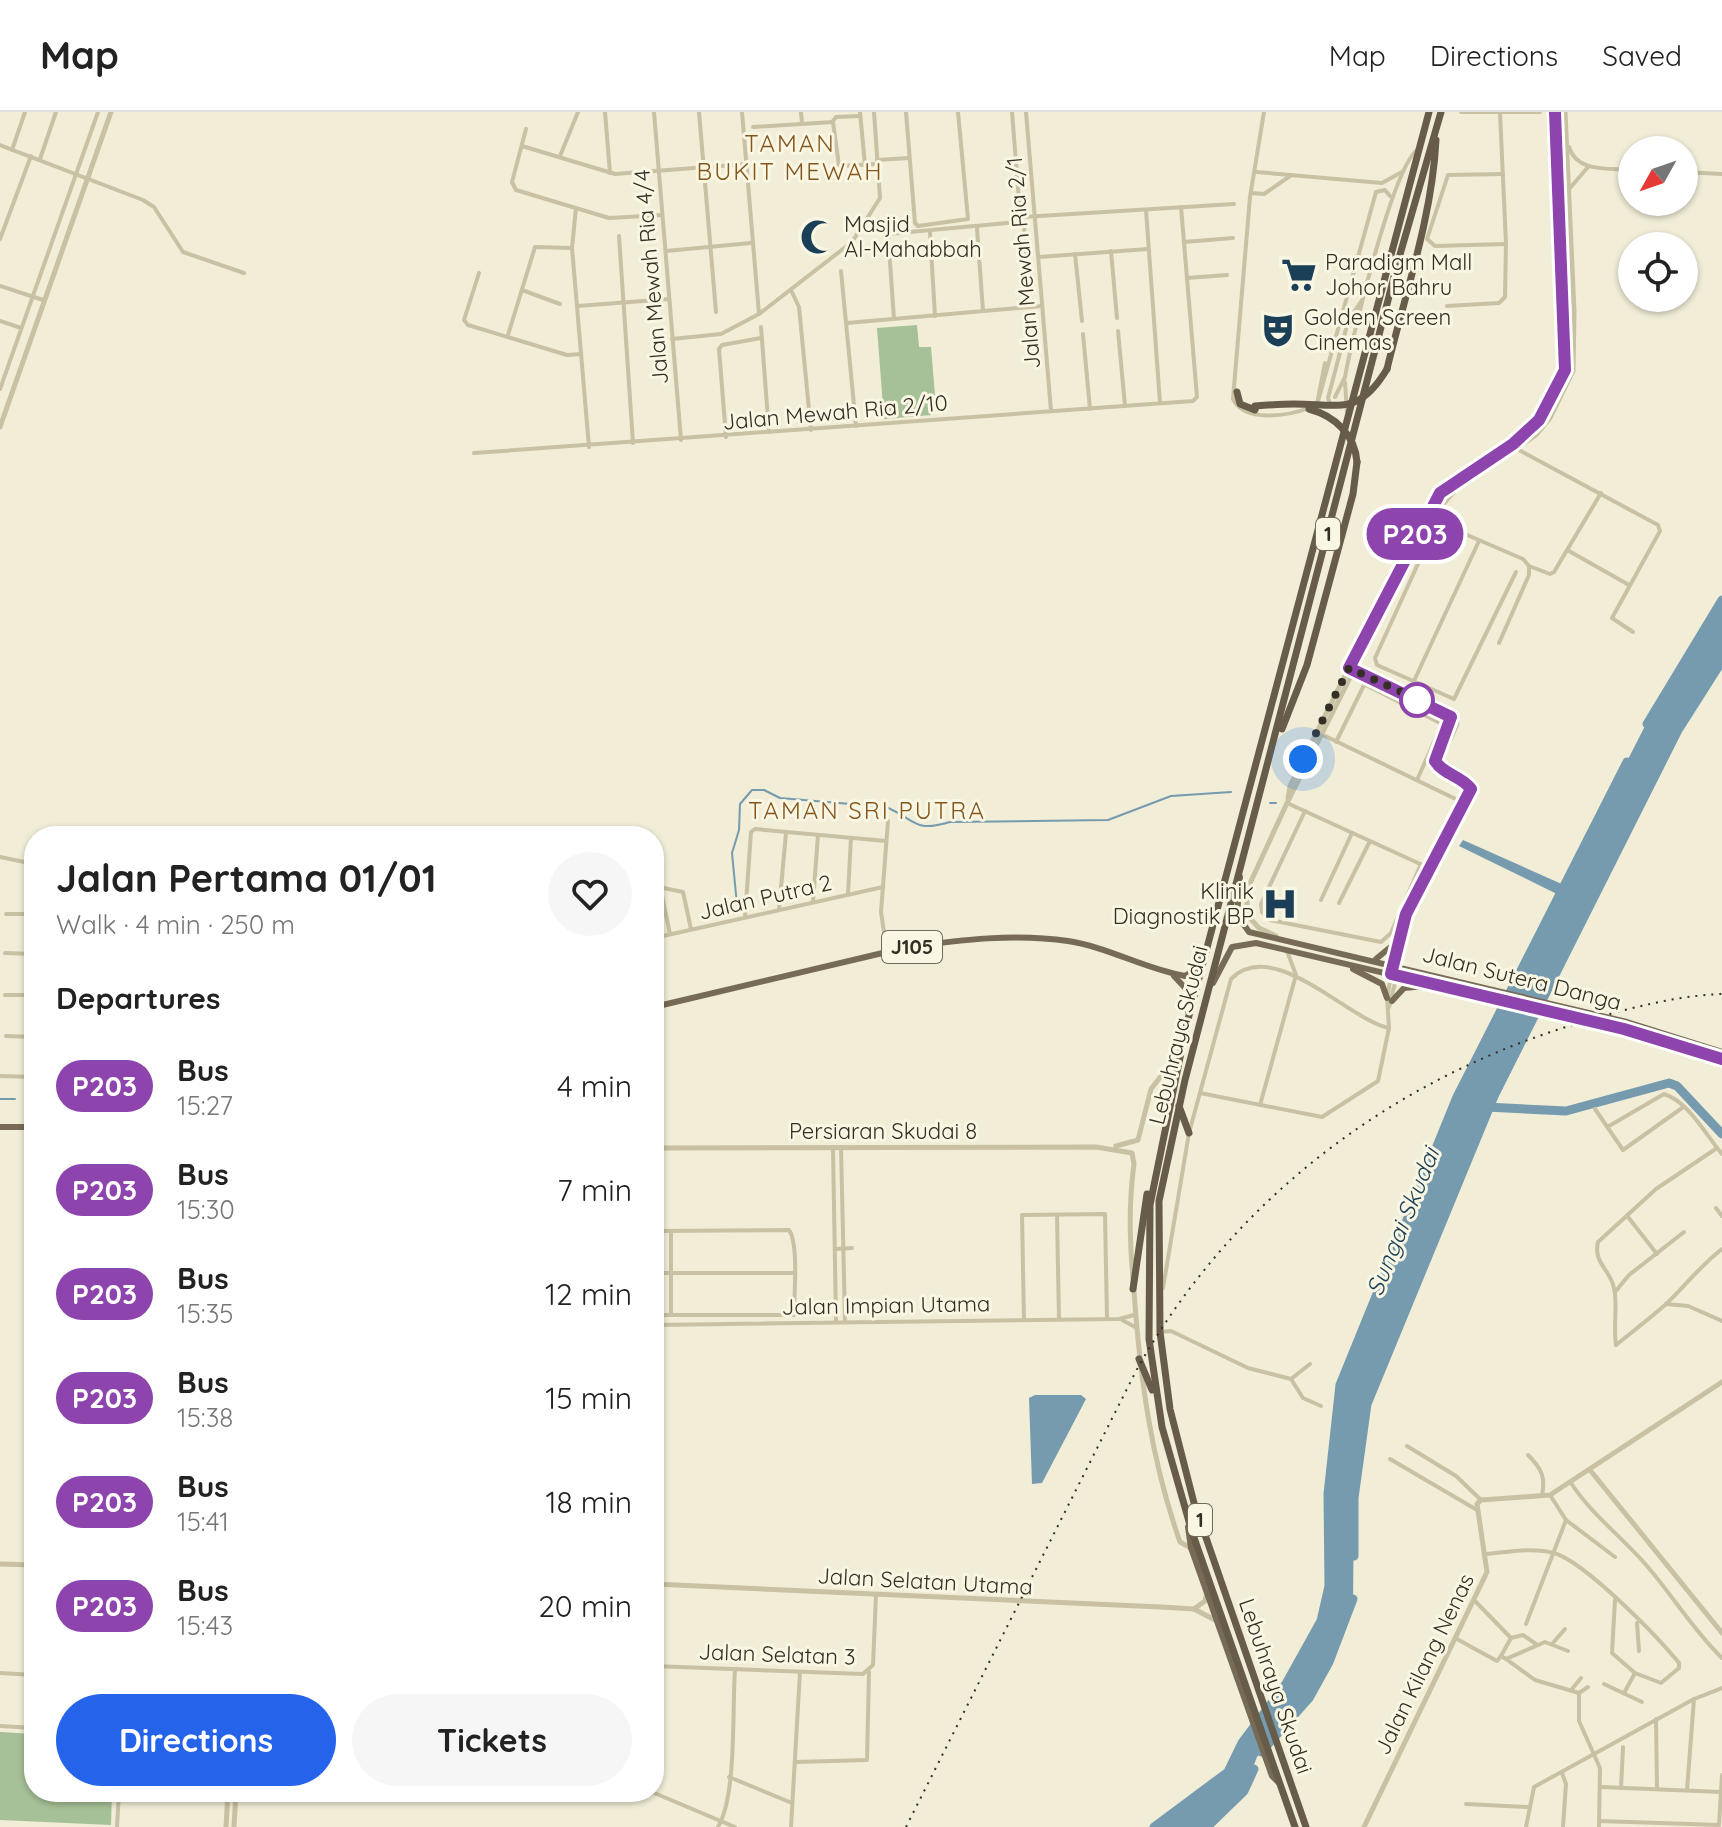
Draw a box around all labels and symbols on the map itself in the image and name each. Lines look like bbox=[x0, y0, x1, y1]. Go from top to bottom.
district label: TAMAN BUKIT MEWAH bbox=[697, 128, 883, 186]
north arrow bbox=[1618, 136, 1698, 216]
street label: Jalan Mewah Ria 2/1 bbox=[1000, 156, 1046, 370]
street label: Jalan Mewah Ria 4/4 bbox=[628, 168, 674, 386]
place label: Masjid Al-Mahabbah bbox=[844, 210, 982, 263]
mosque icon: Masjid Al-Mahabbah bbox=[799, 218, 837, 256]
place label: Paradigm Mall Johor Bahru bbox=[1325, 248, 1472, 301]
supermarket icon: Paradigm Mall Johor Bahru bbox=[1280, 256, 1318, 294]
place label: Golden Screen Cinemas bbox=[1304, 303, 1451, 356]
theatre icon: Golden Screen Cinemas bbox=[1259, 311, 1297, 349]
street label: Jalan Mewah Ria 2/10 bbox=[721, 388, 949, 436]
line badge: P203 bbox=[1359, 508, 1471, 560]
road number: 1 bbox=[1316, 518, 1340, 550]
unlabelled marker bbox=[1400, 683, 1434, 717]
your location bbox=[1283, 739, 1323, 779]
district label: TAMAN SRI PUTRA bbox=[748, 795, 986, 825]
street label: Jalan Putra 2 bbox=[696, 868, 834, 926]
place label: Klinik Diagnostik BP bbox=[1113, 877, 1254, 930]
hospital icon: Klinik Diagnostik BP bbox=[1261, 885, 1299, 923]
road number: J105 bbox=[882, 931, 942, 963]
street label: Jalan Sutera Danga bbox=[1420, 940, 1624, 1016]
street label: Lebuhraya Skudai bbox=[1142, 942, 1214, 1128]
street label: Persiaran Skudai 8 bbox=[789, 1117, 977, 1145]
water label: Sungai Skudai bbox=[1359, 1141, 1446, 1300]
street label: Jalan Impian Utama bbox=[781, 1289, 991, 1321]
road number: 1 bbox=[1188, 1504, 1212, 1536]
street label: Jalan Selatan Utama bbox=[817, 1561, 1033, 1601]
street label: Jalan Kilang Nenas bbox=[1368, 1569, 1480, 1759]
street label: Lebuhraya Skudai bbox=[1233, 1595, 1319, 1777]
street label: Jalan Selatan 3 bbox=[698, 1637, 856, 1671]

